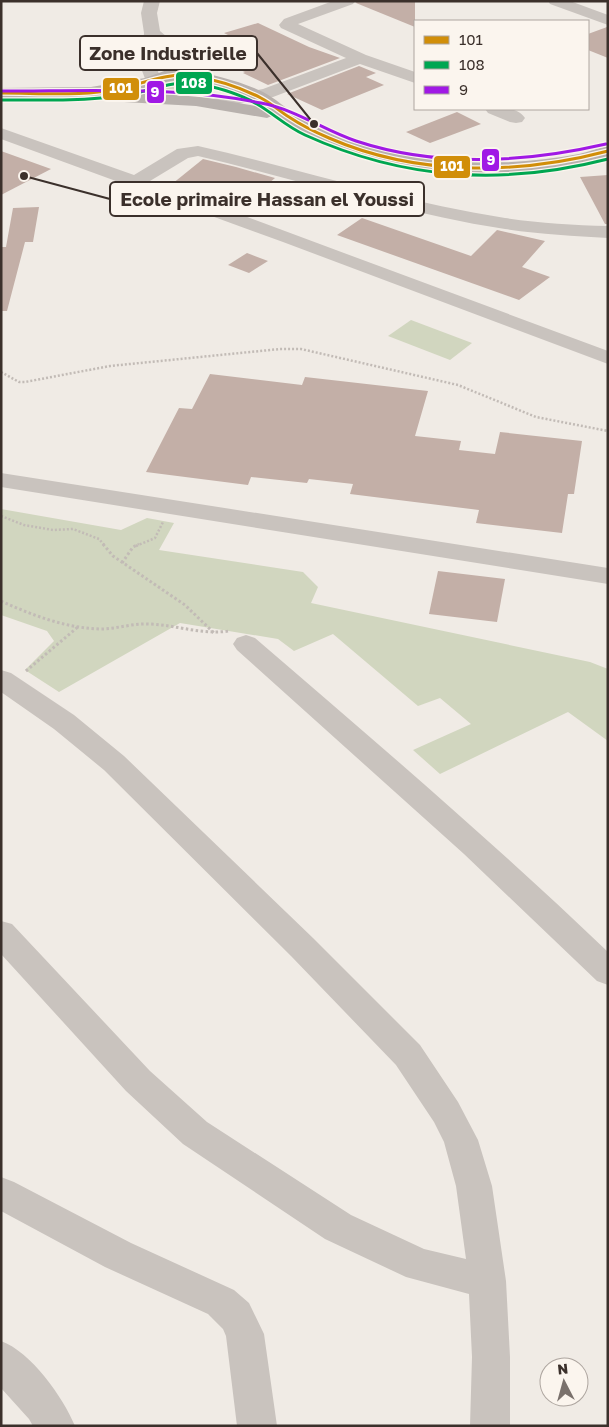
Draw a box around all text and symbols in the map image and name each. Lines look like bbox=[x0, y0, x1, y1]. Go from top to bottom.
legend bbox=[414, 20, 589, 110]
text: 101 bbox=[459, 30, 483, 48]
callout: Zone Industrielle bbox=[80, 36, 257, 70]
text: Zone Industrielle bbox=[89, 41, 247, 64]
text: 108 bbox=[459, 55, 485, 73]
line badge: 108 bbox=[175, 71, 213, 95]
text: 108 bbox=[181, 74, 207, 91]
line badge: 101 bbox=[102, 77, 140, 101]
text: 101 bbox=[109, 79, 133, 96]
line badge: 9 bbox=[146, 80, 165, 104]
text: 9 bbox=[459, 80, 468, 98]
text: 9 bbox=[151, 83, 160, 100]
line badge: 9 bbox=[481, 148, 500, 172]
text: 9 bbox=[487, 151, 496, 168]
line badge: 101 bbox=[433, 155, 471, 179]
text: 101 bbox=[440, 157, 464, 174]
callout: Ecole primaire Hassan el Youssi bbox=[110, 182, 424, 216]
text: Ecole primaire Hassan el Youssi bbox=[120, 187, 414, 210]
north arrow bbox=[539, 1357, 589, 1407]
text: N bbox=[556, 1360, 569, 1378]

